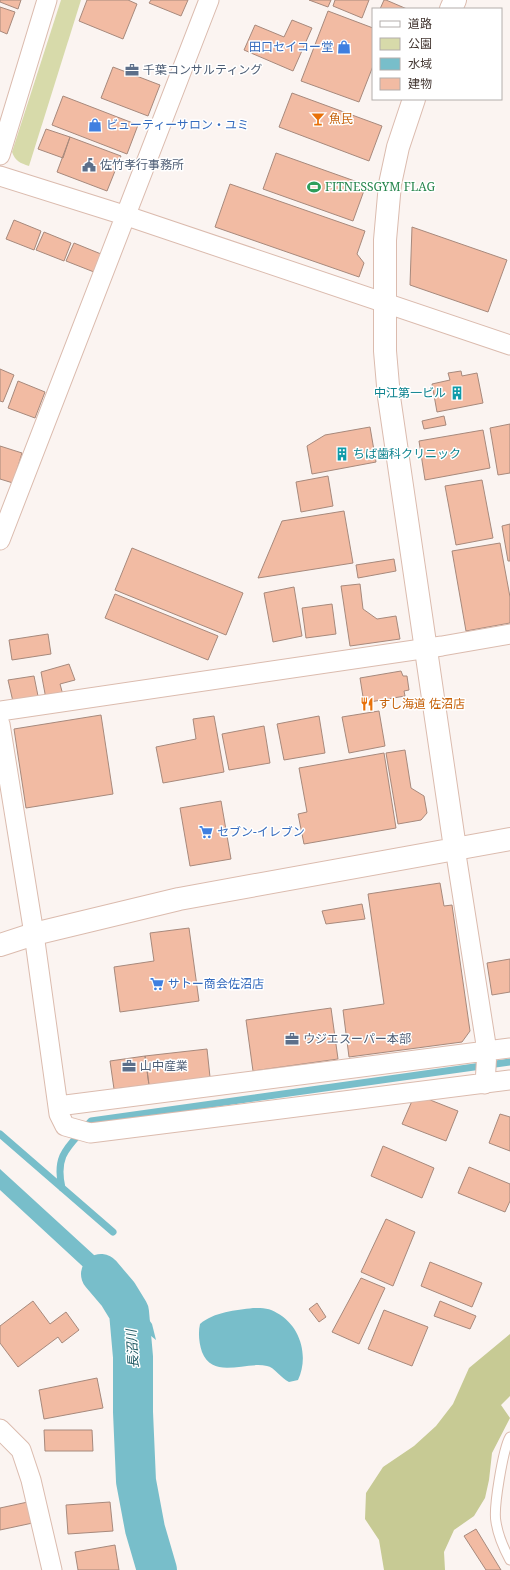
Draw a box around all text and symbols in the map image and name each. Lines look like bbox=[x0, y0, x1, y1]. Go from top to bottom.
legend bbox=[372, 8, 502, 100]
text: 道路 bbox=[408, 15, 432, 32]
text: 公園 bbox=[408, 35, 432, 52]
place label: 田口セイコー堂 bbox=[249, 38, 333, 55]
shop icon: 田口セイコー堂 bbox=[336, 39, 352, 55]
text: 水域 bbox=[408, 55, 432, 72]
place label: 千葉コンサルティング bbox=[143, 61, 262, 78]
office icon: 千葉コンサルティング bbox=[124, 62, 140, 78]
text: 建物 bbox=[408, 75, 432, 92]
place label: 魚民 bbox=[329, 110, 353, 127]
bar icon: 魚民 bbox=[310, 111, 326, 127]
place label: ビューティーサロン・ユミ bbox=[106, 116, 249, 133]
shop icon: ビューティーサロン・ユミ bbox=[87, 117, 103, 133]
place label: 佐竹孝行事務所 bbox=[100, 156, 184, 173]
public building icon: 佐竹孝行事務所 bbox=[81, 157, 97, 173]
place label: FITNESSGYM FLAG bbox=[325, 178, 436, 195]
sports icon: FITNESSGYM FLAG bbox=[306, 179, 322, 195]
place label: 中江第一ビル bbox=[374, 384, 446, 401]
building icon: 中江第一ビル bbox=[449, 385, 465, 401]
place label: ちば歯科クリニック bbox=[353, 445, 461, 462]
building icon: ちば歯科クリニック bbox=[334, 446, 350, 462]
place label: すし海道 佐沼店 bbox=[378, 695, 465, 712]
restaurant icon: すし海道 佐沼店 bbox=[359, 696, 375, 712]
place label: セブン-イレブン bbox=[217, 823, 305, 840]
supermarket icon: セブン-イレブン bbox=[198, 824, 214, 840]
place label: サトー商会佐沼店 bbox=[168, 975, 264, 992]
supermarket icon: サトー商会佐沼店 bbox=[149, 976, 165, 992]
place label: ウジエスーパー本部 bbox=[303, 1030, 411, 1047]
office icon: ウジエスーパー本部 bbox=[284, 1031, 300, 1047]
place label: 山中産業 bbox=[140, 1057, 188, 1074]
office icon: 山中産業 bbox=[121, 1058, 137, 1074]
water label: 長沼川 bbox=[122, 1327, 142, 1369]

